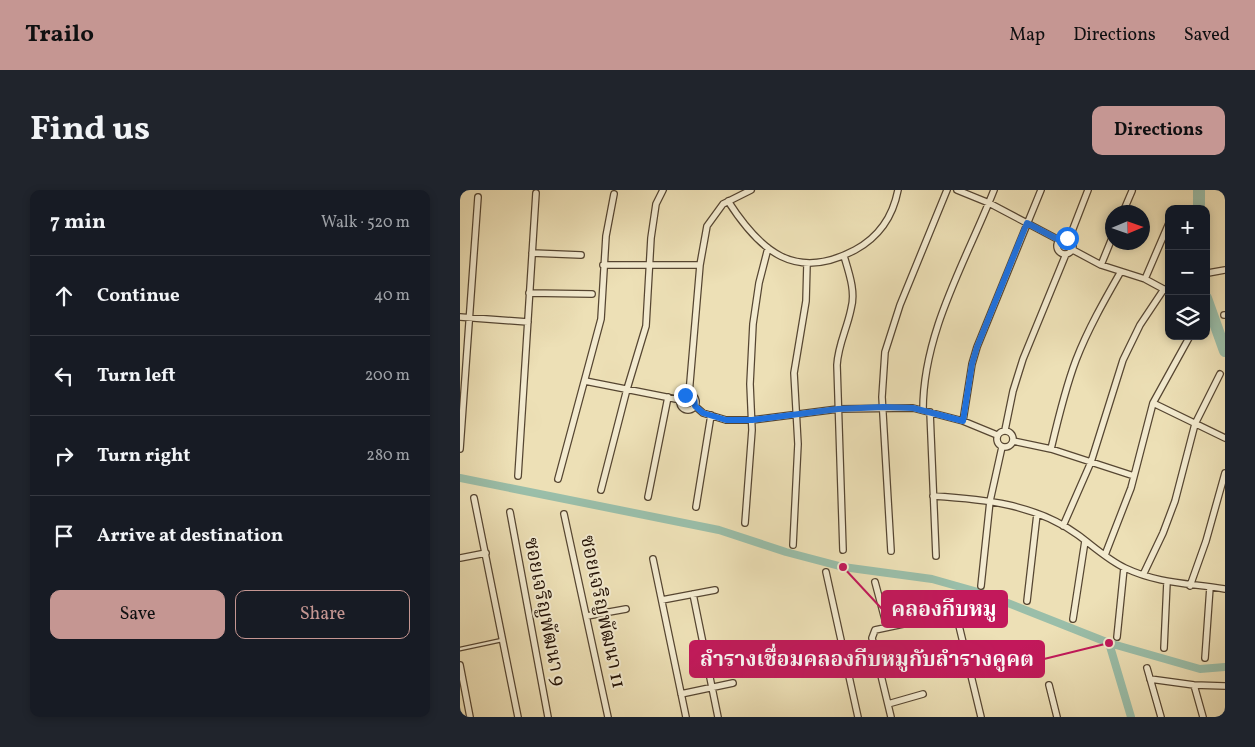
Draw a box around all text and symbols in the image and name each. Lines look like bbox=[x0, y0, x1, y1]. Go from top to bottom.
text: Trailo bbox=[25, 18, 94, 52]
text: Map bbox=[1009, 23, 1045, 48]
text: Directions bbox=[1073, 23, 1156, 48]
text: Saved bbox=[1184, 23, 1230, 48]
text: Find us bbox=[30, 106, 150, 154]
button: Directions bbox=[1092, 106, 1225, 155]
north arrow bbox=[1105, 205, 1150, 250]
map controls bbox=[1165, 205, 1210, 340]
button: + bbox=[1165, 205, 1210, 250]
text: 7 min bbox=[50, 208, 106, 237]
text: Walk · 520 m bbox=[321, 212, 410, 234]
route start bbox=[1056, 227, 1079, 250]
button: − bbox=[1165, 250, 1210, 295]
icon: ahead bbox=[50, 282, 78, 310]
text: Continue bbox=[97, 283, 180, 309]
text: 40 m bbox=[374, 285, 410, 307]
button: layers bbox=[1165, 295, 1210, 340]
icon: left bbox=[50, 362, 78, 390]
text: Turn left bbox=[97, 363, 176, 389]
text: 200 m bbox=[365, 365, 410, 387]
route end bbox=[674, 384, 697, 407]
icon: right bbox=[50, 442, 78, 470]
text: Turn right bbox=[97, 443, 190, 469]
text: 280 m bbox=[366, 445, 410, 467]
icon: arrive bbox=[50, 522, 78, 550]
text: Arrive at destination bbox=[97, 523, 283, 549]
street label: ซอยเจริญพัฒนา 11 bbox=[572, 533, 632, 691]
street label: ซอยเจริญพัฒนา 9 bbox=[516, 535, 572, 689]
button: Save bbox=[50, 590, 225, 639]
button: Share bbox=[235, 590, 410, 639]
callout: คลองกีบหมู bbox=[882, 591, 1007, 627]
text: คลองกีบหมู bbox=[891, 596, 997, 625]
callout: ลำรางเชื่อมคลองกีบหมูกับลำรางคูคต bbox=[690, 641, 1044, 677]
text: ลำรางเชื่อมคลองกีบหมูกับลำรางคูคต bbox=[700, 643, 1034, 675]

